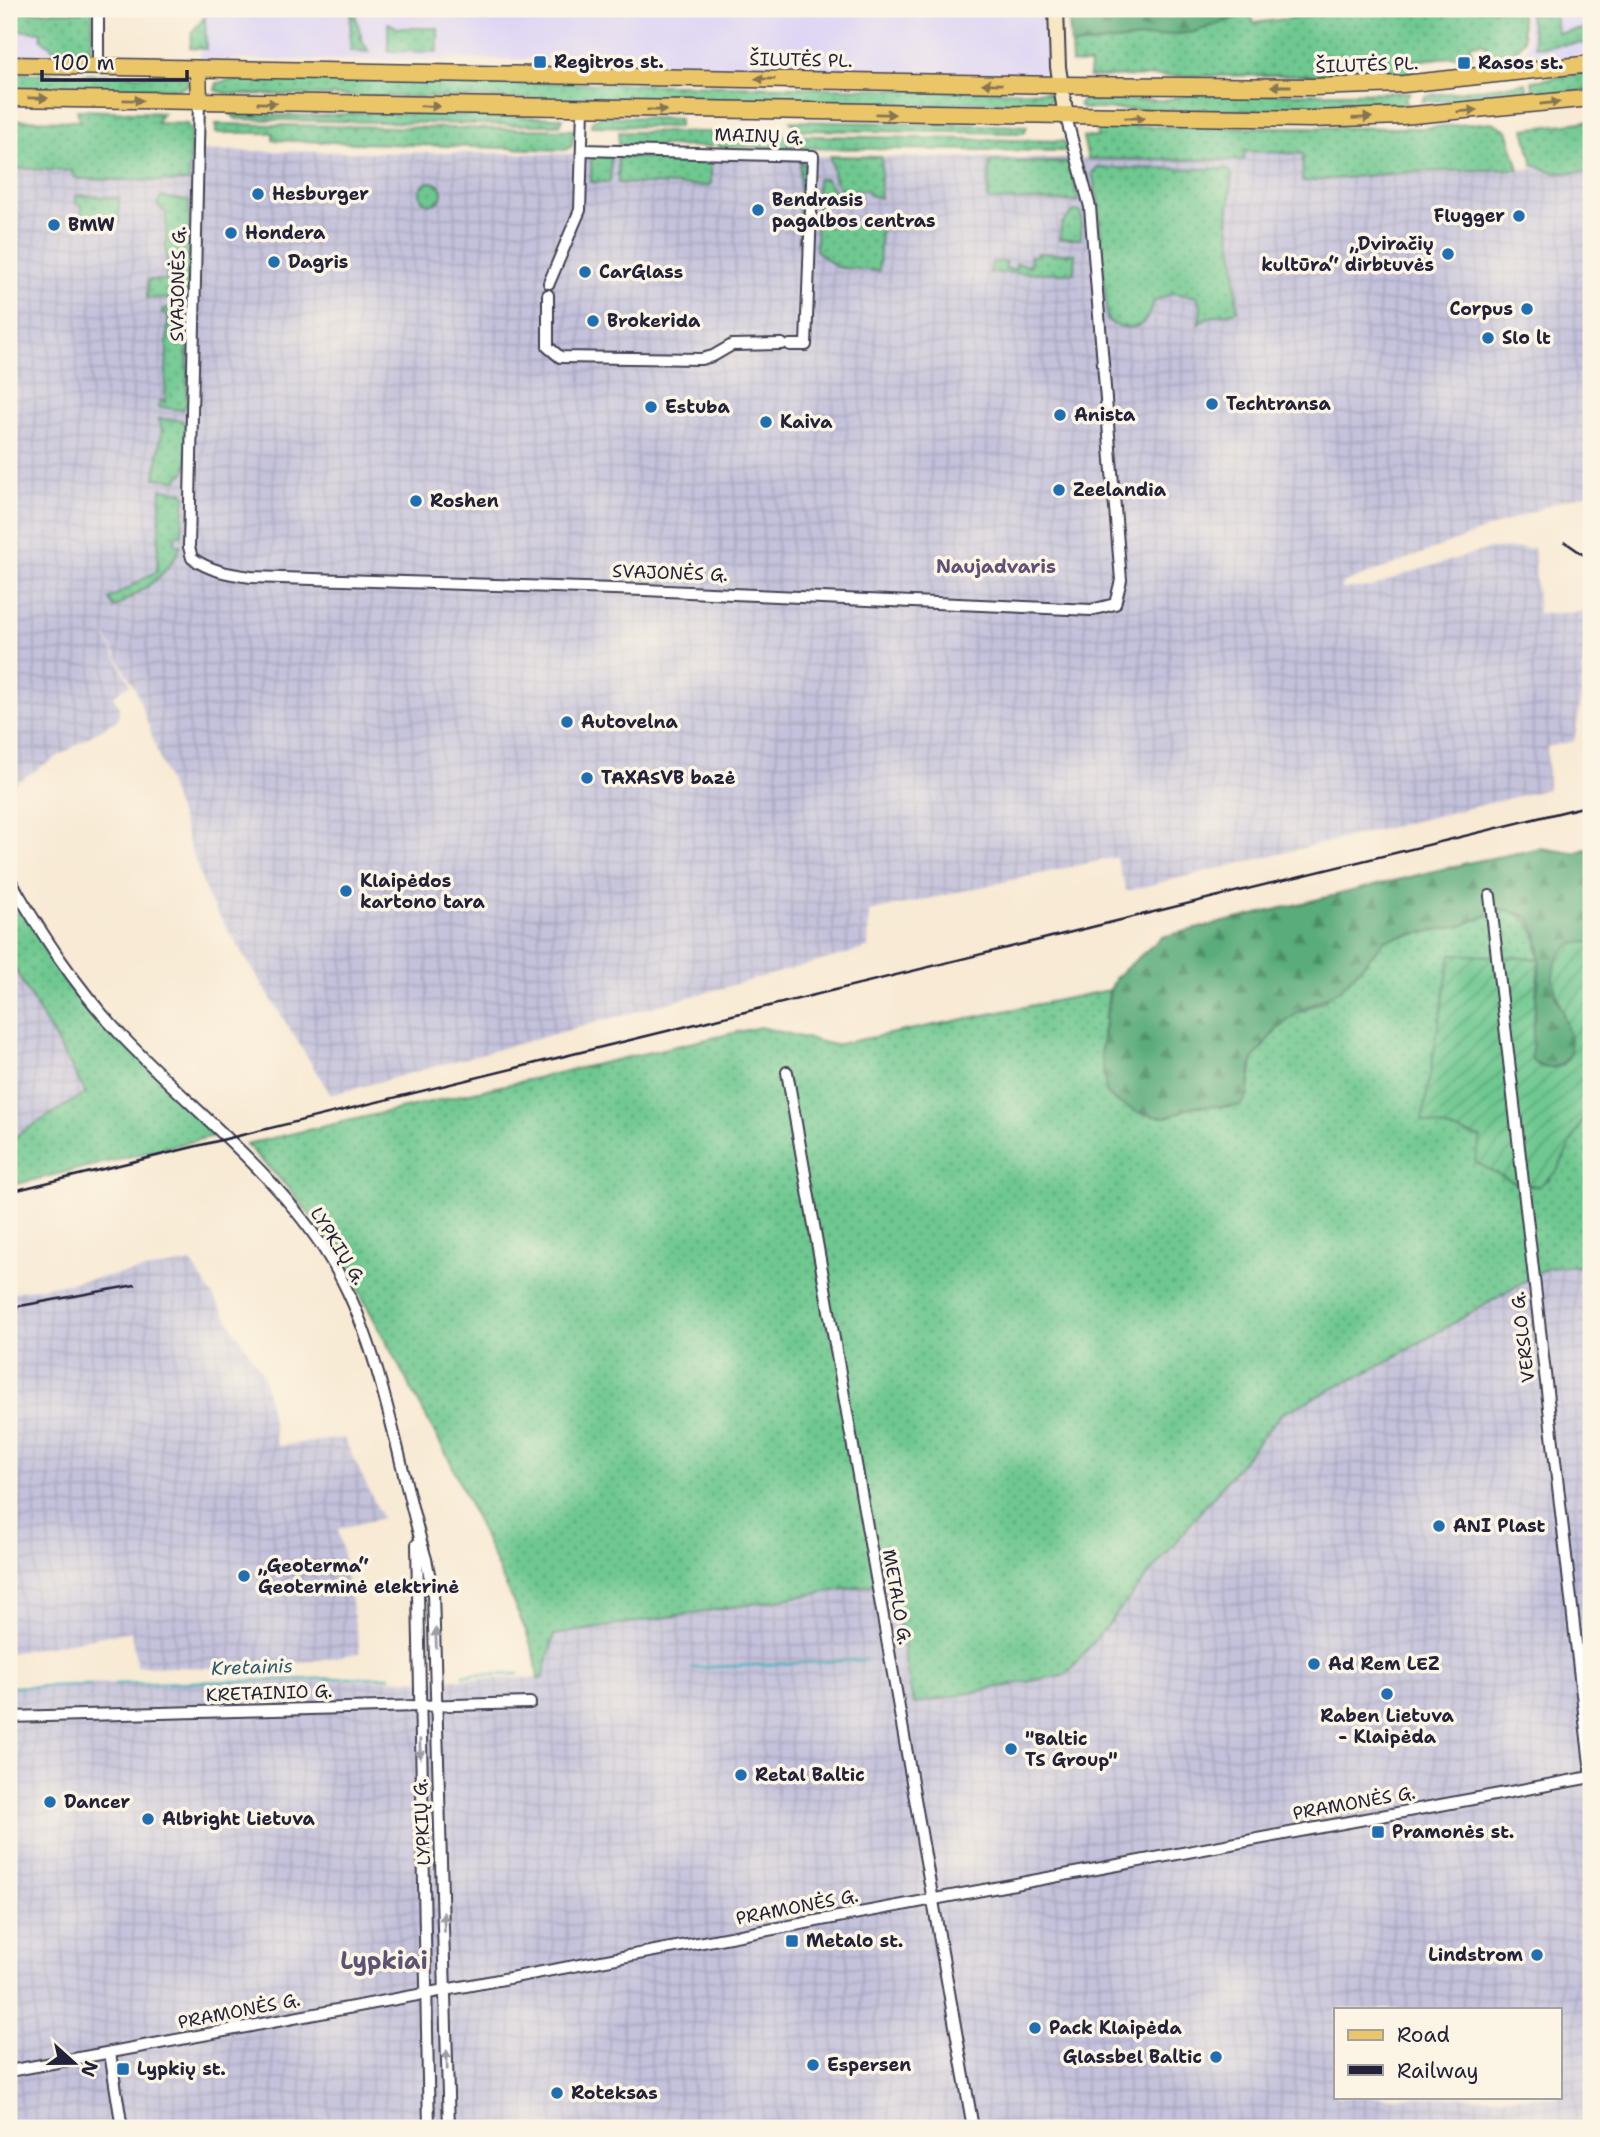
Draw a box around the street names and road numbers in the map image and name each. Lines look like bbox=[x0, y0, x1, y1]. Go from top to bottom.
street label: ŠILUTĖS PL. bbox=[749, 47, 853, 73]
street label: ŠILUTĖS PL. bbox=[1315, 51, 1419, 79]
street label: MAINŲ G. bbox=[714, 122, 804, 150]
street label: SVAJONĖS G. bbox=[165, 226, 191, 342]
street label: SVAJONĖS G. bbox=[612, 559, 728, 587]
street label: LYPKIŲ G. bbox=[305, 1203, 371, 1289]
street label: VERSLO G. bbox=[1506, 1290, 1540, 1384]
street label: METALO G. bbox=[877, 1547, 917, 1647]
street label: KRETAINIO G. bbox=[205, 1679, 333, 1707]
street label: LYPKIŲ G. bbox=[408, 1778, 436, 1866]
street label: PRAMONĖS G. bbox=[1291, 1780, 1417, 1826]
street label: PRAMONĖS G. bbox=[734, 1883, 860, 1931]
street label: PRAMONĖS G. bbox=[176, 1987, 302, 2035]

